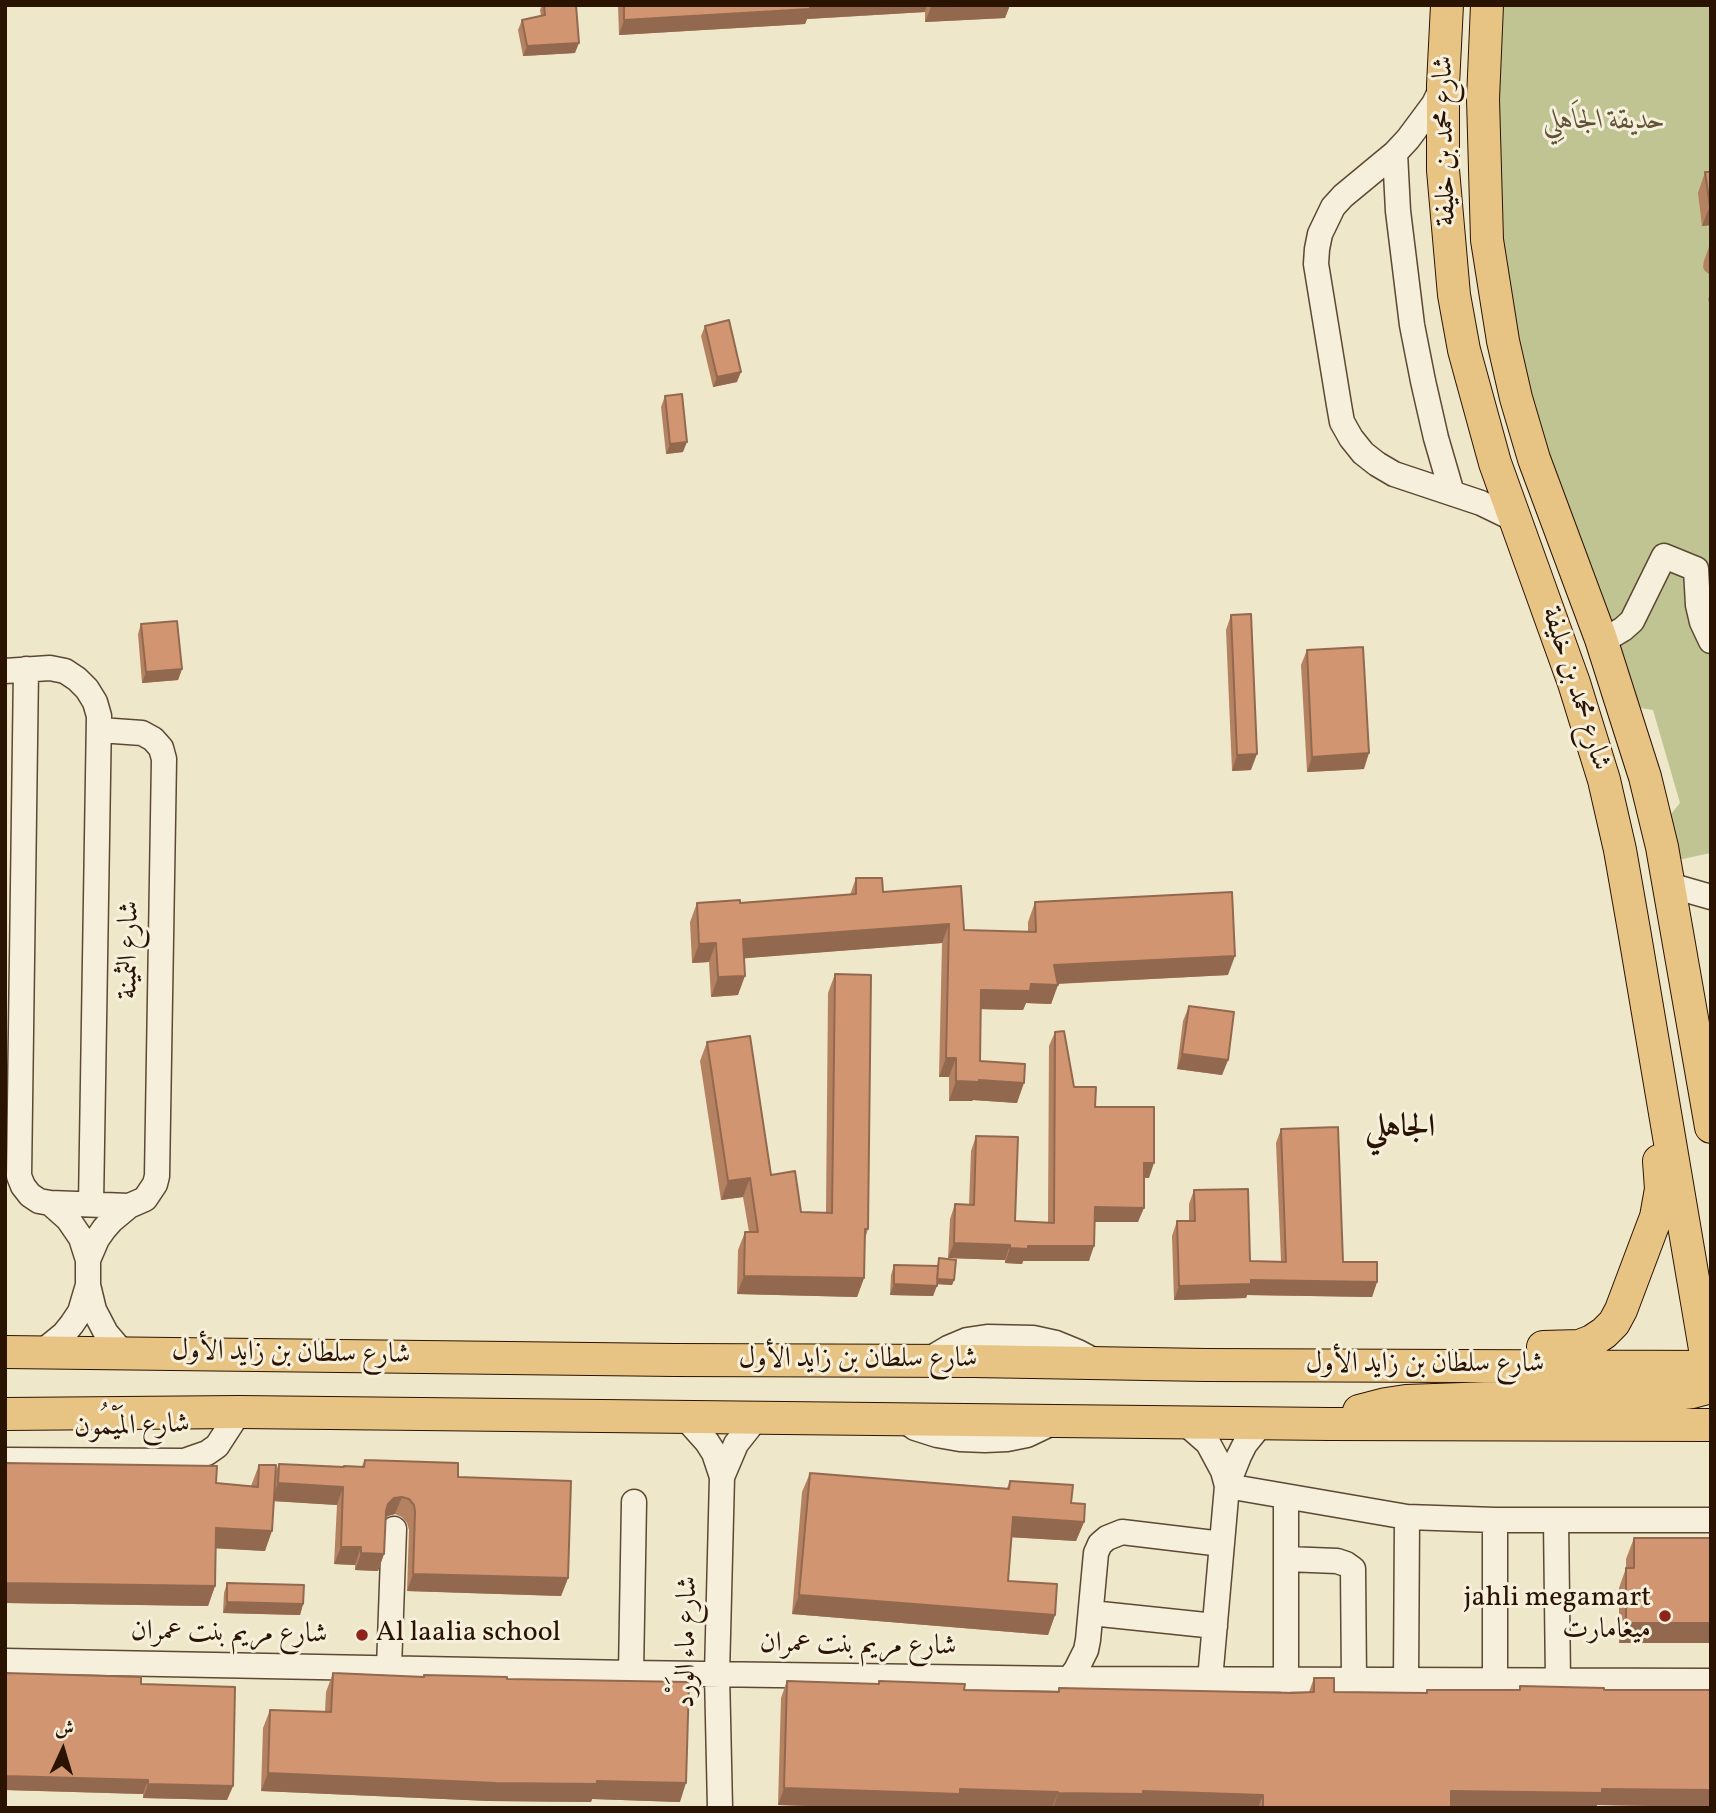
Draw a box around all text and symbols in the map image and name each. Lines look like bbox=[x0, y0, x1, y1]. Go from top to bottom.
street label: شارع محمد بن خليفة bbox=[1429, 55, 1465, 227]
park label: حديقة الجَاهلِي bbox=[1542, 106, 1666, 140]
street label: شارع محمد بن خليفة bbox=[1532, 603, 1616, 775]
street label: شارع الثمينة bbox=[113, 900, 149, 1000]
district label: الجاهلي bbox=[1365, 1111, 1435, 1149]
street label: شارع سلطان بن زايد الأول bbox=[171, 1336, 411, 1374]
street label: شارع سلطان بن زايد الأول bbox=[739, 1344, 977, 1378]
street label: شارع سلطان بن زايد الأول bbox=[1306, 1349, 1544, 1383]
street label: شارع المَيْمُون bbox=[74, 1409, 190, 1447]
street label: شارع ماء الوَرْد bbox=[671, 1576, 707, 1708]
place label: jahli megamart ميغامارت bbox=[1463, 1583, 1651, 1649]
marker: jahli megamart ميغامارت bbox=[1657, 1608, 1673, 1624]
street label: شارع مريم بنت عمران bbox=[130, 1616, 328, 1654]
place label: Al laalia school bbox=[376, 1618, 561, 1652]
marker: Al laalia school bbox=[354, 1627, 370, 1643]
street label: شارع مريم بنت عمران bbox=[759, 1628, 957, 1666]
north arrow bbox=[28, 1715, 98, 1785]
text: ش bbox=[54, 1715, 75, 1743]

